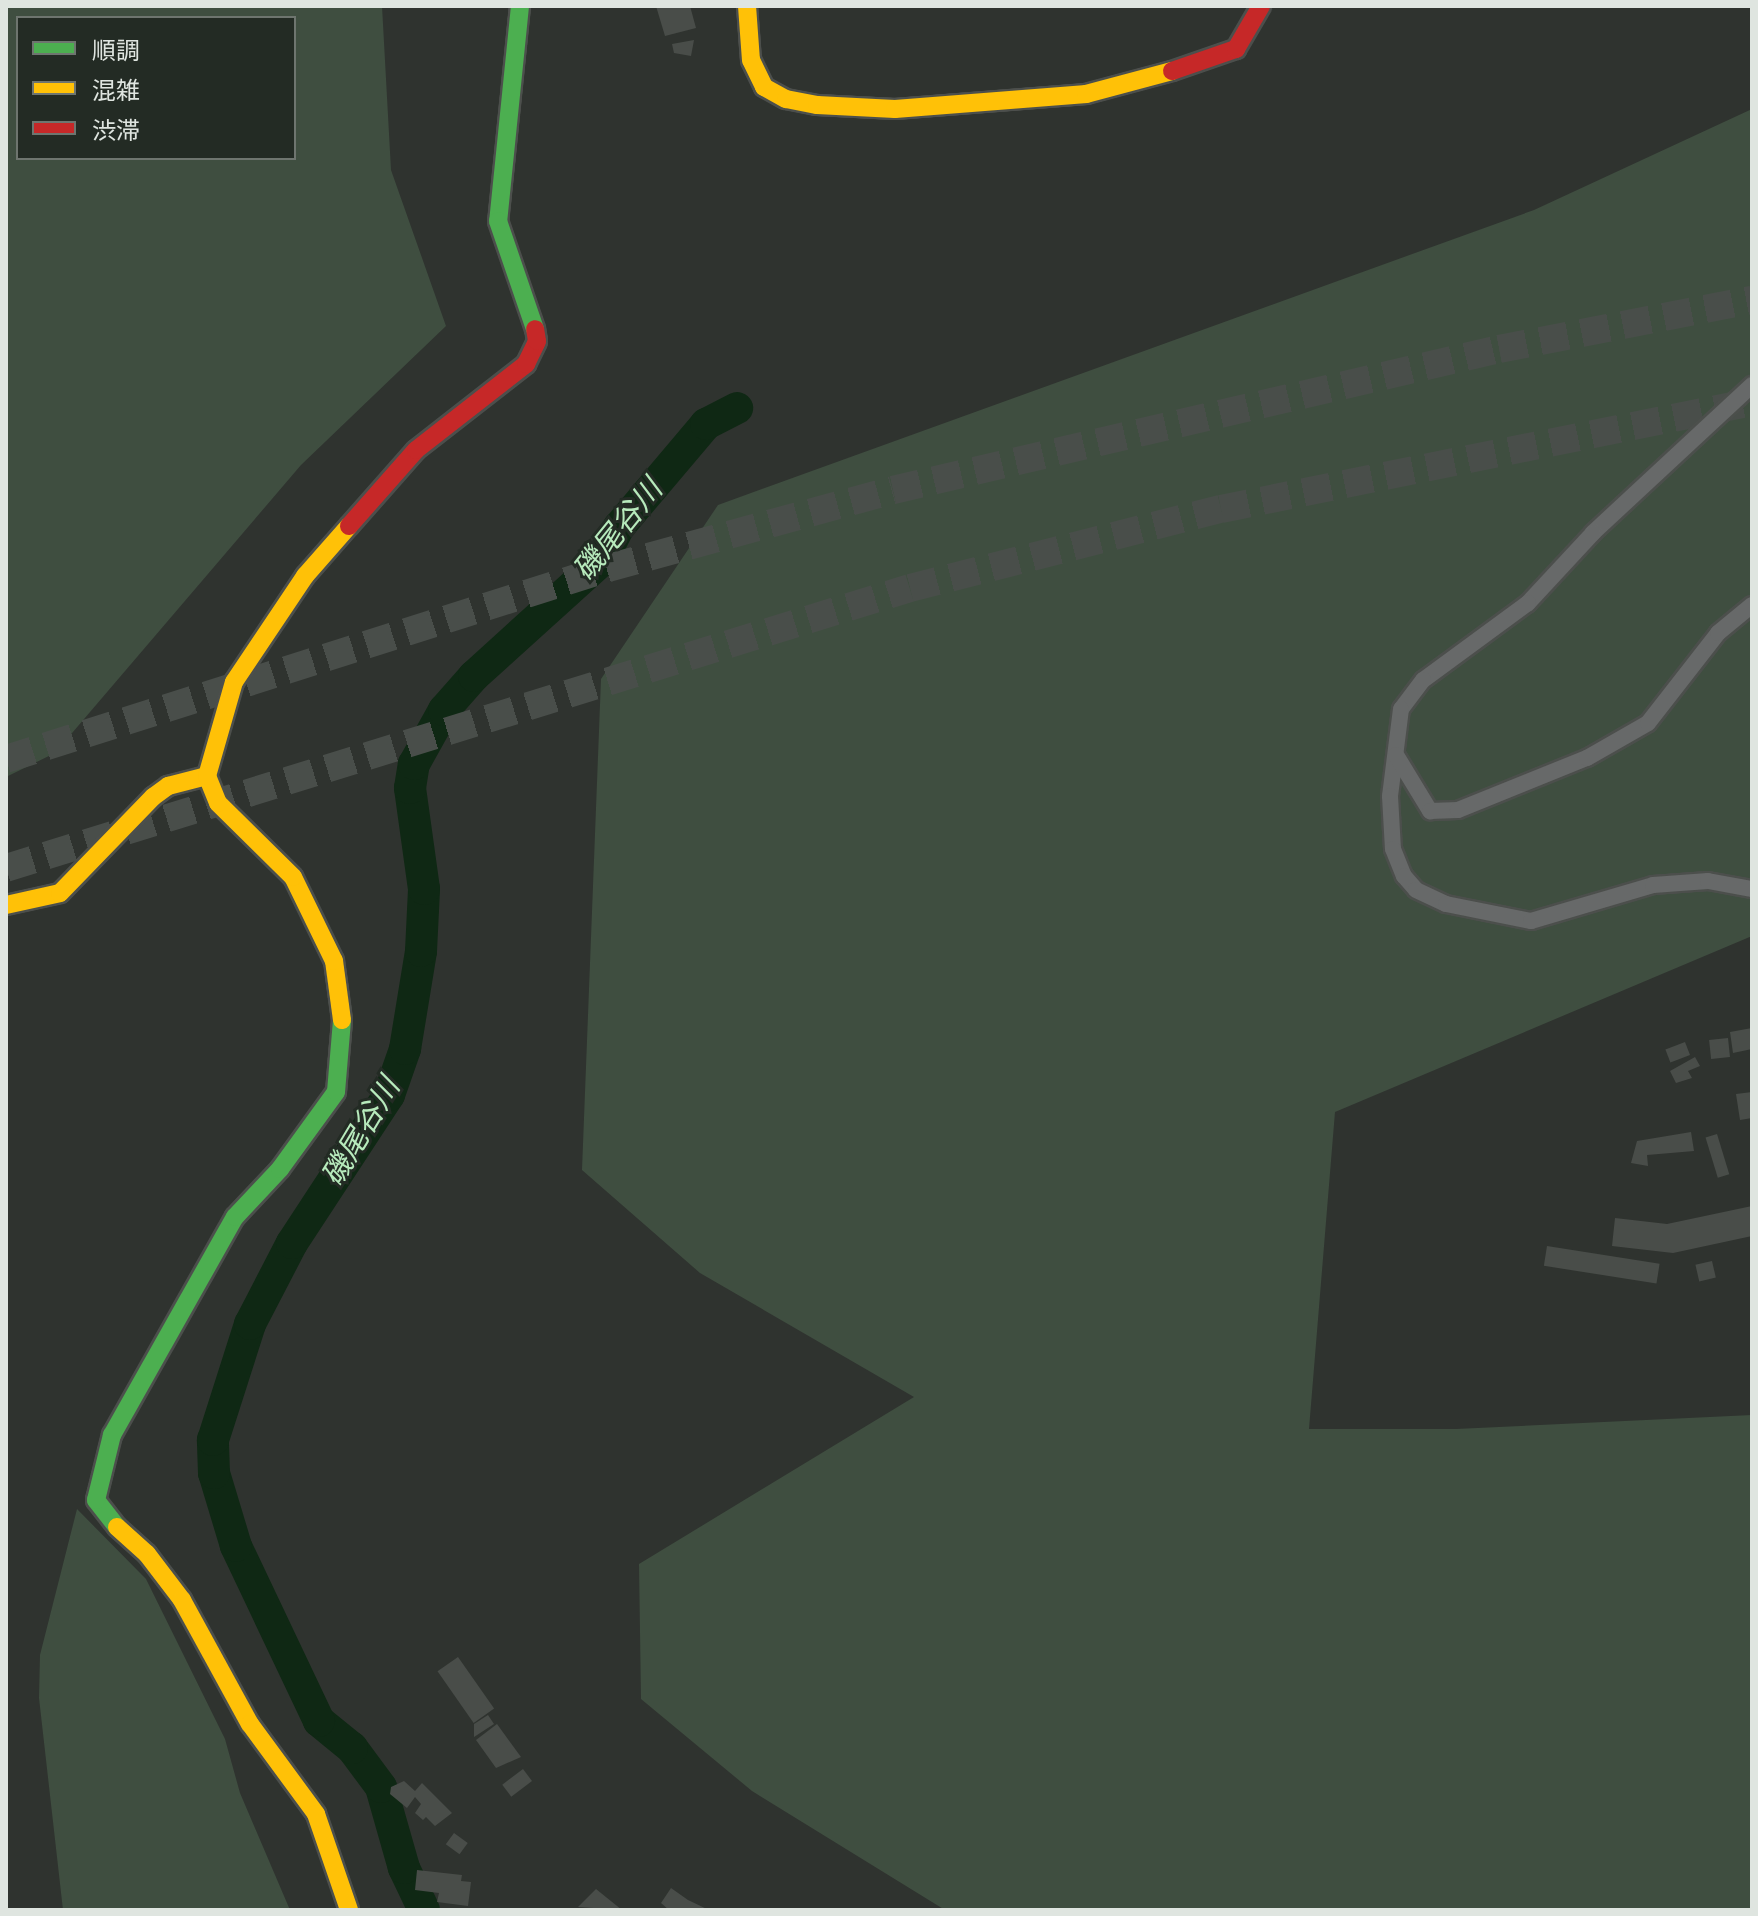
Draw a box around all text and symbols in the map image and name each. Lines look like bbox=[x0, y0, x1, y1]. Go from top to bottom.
legend bbox=[16, 16, 296, 160]
text: 順調 bbox=[92, 37, 140, 65]
text: 混雑 bbox=[92, 77, 140, 105]
text: 渋滞 bbox=[92, 117, 140, 145]
water label: 磯尾谷川 bbox=[566, 472, 670, 588]
water label: 磯尾谷川 bbox=[315, 1071, 407, 1193]

